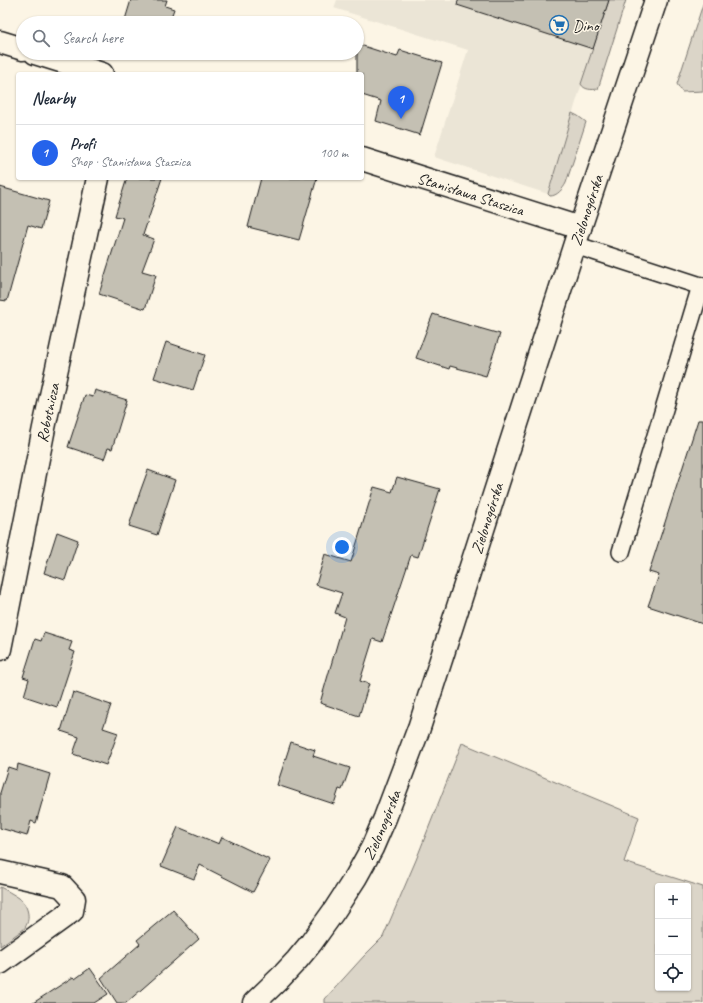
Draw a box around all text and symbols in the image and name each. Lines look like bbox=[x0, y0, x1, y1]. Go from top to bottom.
supermarket icon: Dino bbox=[548, 14, 570, 36]
search box bbox=[16, 16, 364, 60]
place label: Dino bbox=[573, 16, 601, 36]
icon: search bbox=[30, 27, 52, 49]
text: Search here bbox=[62, 29, 123, 48]
pin: 1 bbox=[388, 86, 414, 119]
text: Nearby bbox=[32, 88, 75, 109]
text: Profi bbox=[70, 135, 95, 154]
text: 1 bbox=[42, 145, 48, 161]
text: 100 m bbox=[320, 145, 348, 161]
text: Shop · Stanisława Staszica bbox=[70, 154, 190, 170]
street label: Stanisława Staszica bbox=[415, 168, 528, 221]
street label: Zielonogórska bbox=[566, 172, 608, 248]
street label: Robotnicza bbox=[32, 381, 65, 444]
street label: Zielonogórska bbox=[467, 480, 508, 557]
your location bbox=[332, 537, 352, 557]
street label: Zielonogórska bbox=[359, 787, 406, 863]
map controls bbox=[655, 883, 691, 991]
button: + bbox=[655, 883, 691, 919]
button: − bbox=[655, 919, 691, 955]
button: locate bbox=[655, 955, 691, 991]

